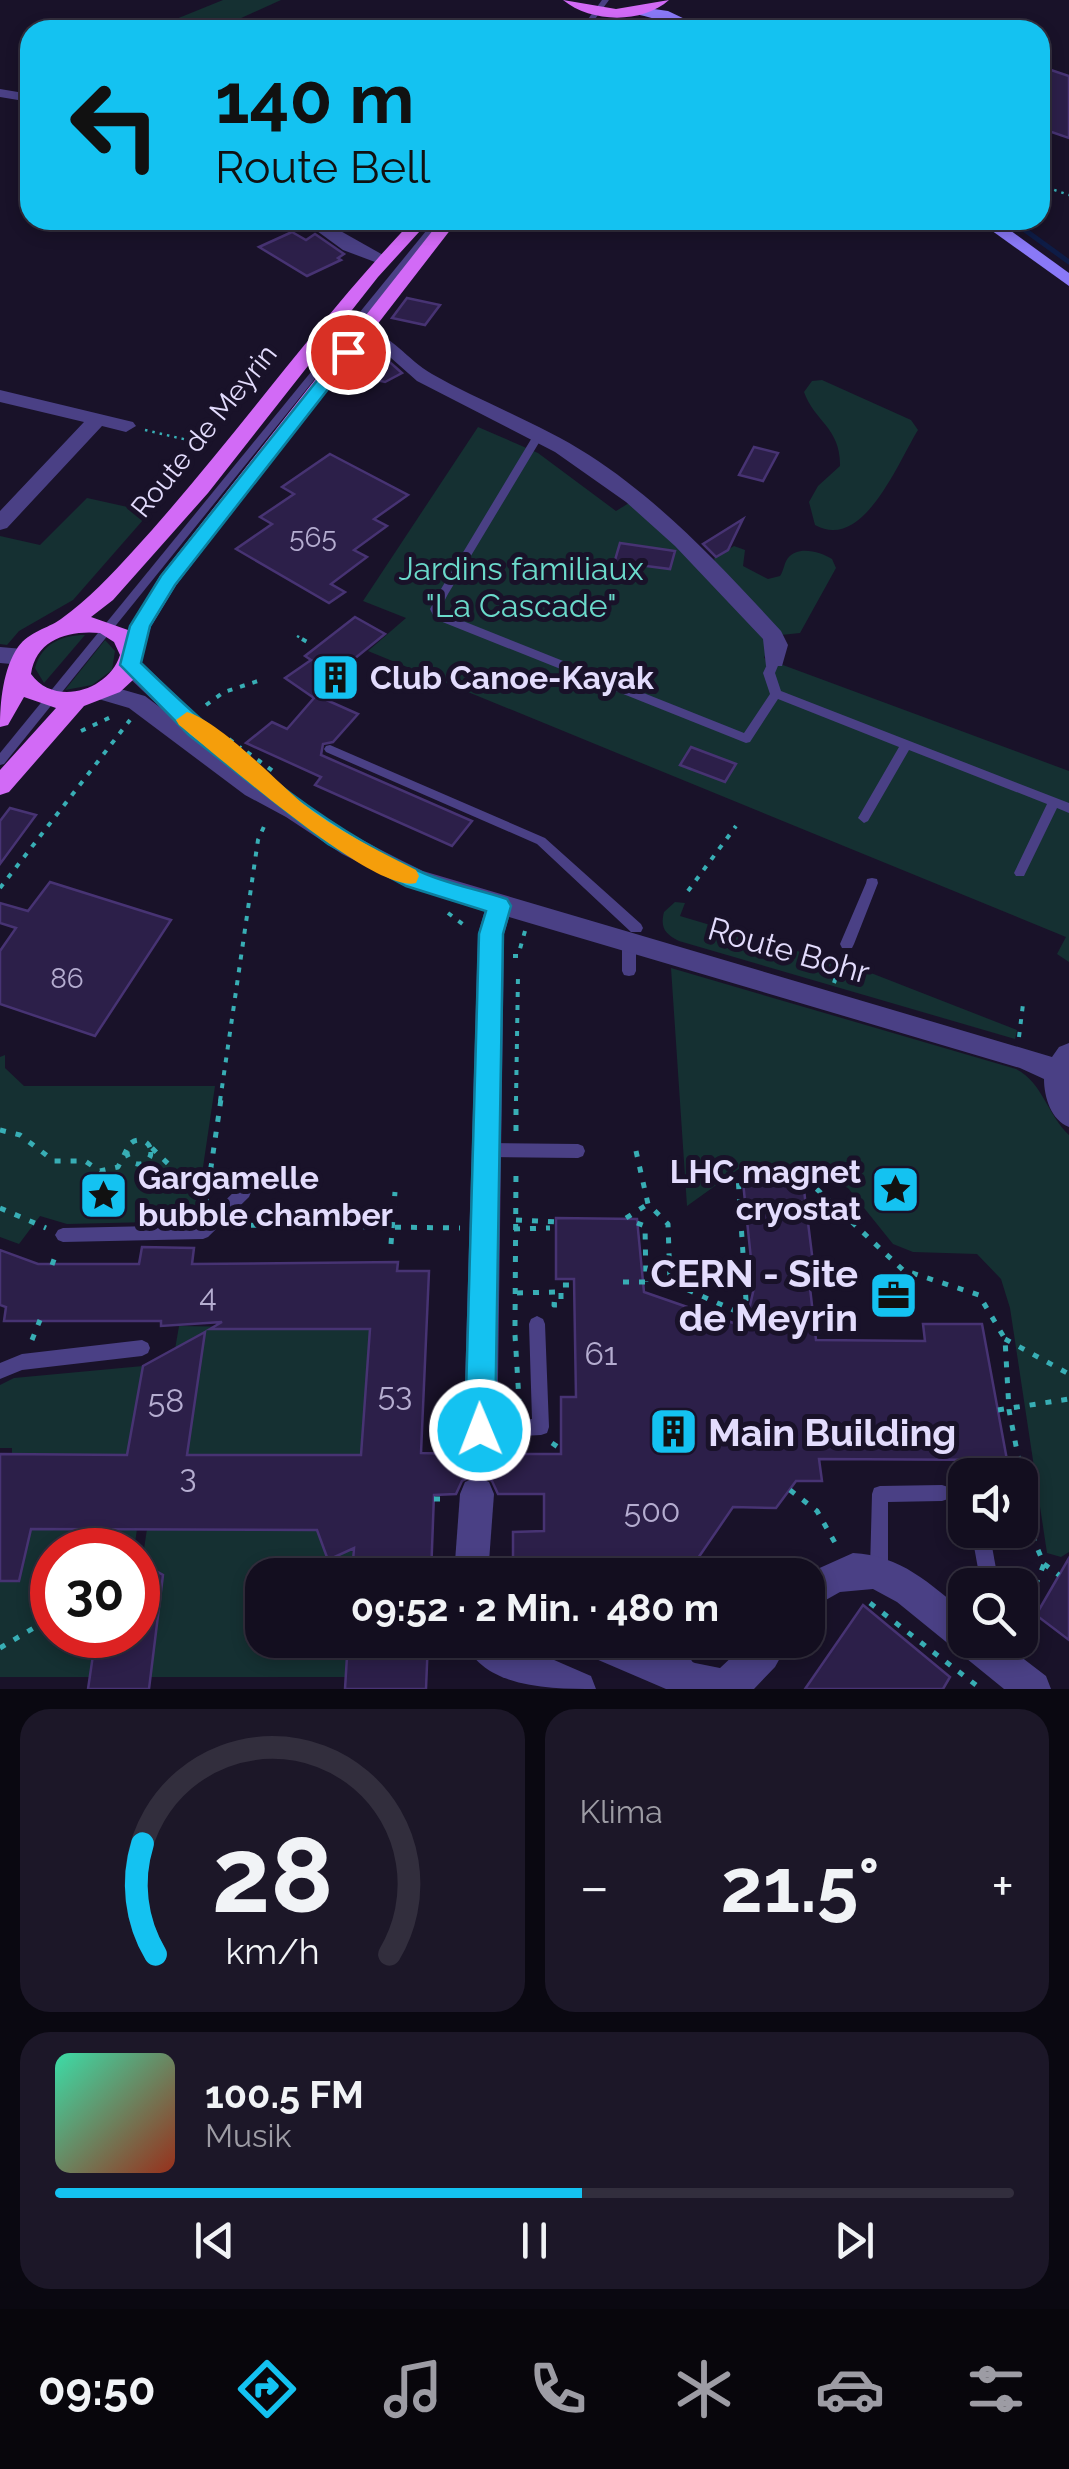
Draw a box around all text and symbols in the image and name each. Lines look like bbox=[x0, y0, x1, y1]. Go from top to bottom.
text: 140 m bbox=[215, 57, 415, 139]
icon: left bbox=[50, 60, 180, 190]
text: Route Bell bbox=[215, 141, 431, 194]
pin bbox=[306, 310, 391, 395]
icon: arrive bbox=[321, 325, 376, 380]
street label: Route de Meyrin bbox=[124, 338, 284, 524]
house number: 565 bbox=[289, 521, 337, 554]
park label: Jardins familiaux "La Cascade" bbox=[398, 550, 644, 624]
building icon: Club Canoe-Kayak bbox=[309, 651, 361, 703]
place label: Club Canoe-Kayak bbox=[370, 659, 654, 696]
street label: Route Bohr bbox=[704, 909, 874, 991]
house number: 86 bbox=[50, 962, 84, 995]
place label: LHC magnet cryostat bbox=[670, 1153, 861, 1227]
place label: Gargamelle bubble chamber bbox=[138, 1159, 393, 1233]
place icon: LHC magnet cryostat bbox=[870, 1163, 922, 1215]
place icon: Gargamelle bubble chamber bbox=[77, 1169, 129, 1221]
place label: CERN - Site de Meyrin bbox=[651, 1251, 858, 1340]
office icon: CERN - Site de Meyrin bbox=[867, 1269, 919, 1321]
house number: 4 bbox=[199, 1277, 217, 1314]
house number: 61 bbox=[585, 1335, 618, 1372]
house number: 53 bbox=[378, 1375, 412, 1412]
position arrow bbox=[428, 1378, 532, 1482]
house number: 58 bbox=[148, 1382, 184, 1419]
building icon: Main Building bbox=[647, 1406, 699, 1458]
place label: Main Building bbox=[708, 1410, 956, 1455]
house number: 3 bbox=[179, 1457, 197, 1494]
map controls bbox=[948, 1458, 1038, 1658]
button: sound bbox=[948, 1458, 1038, 1548]
house number: 500 bbox=[624, 1492, 680, 1529]
speed limit sign: 30 bbox=[30, 1528, 160, 1658]
button: search bbox=[948, 1568, 1038, 1658]
text: 09:52 · 2 Min. · 480 m bbox=[351, 1585, 719, 1630]
text: Klima bbox=[580, 1793, 663, 1830]
text: 28 bbox=[212, 1814, 333, 1936]
text: 21.5° bbox=[721, 1841, 880, 1930]
text: − bbox=[580, 1854, 609, 1919]
text: + bbox=[991, 1854, 1014, 1919]
text: km/h bbox=[225, 1930, 319, 1972]
text: 100.5 FM bbox=[205, 2072, 364, 2117]
text: Musik bbox=[205, 2117, 291, 2154]
icon: previous bbox=[187, 2213, 242, 2268]
icon: pause bbox=[507, 2213, 562, 2268]
icon: next bbox=[827, 2213, 882, 2268]
icon: directions bbox=[232, 2354, 302, 2424]
icon: music bbox=[378, 2354, 448, 2424]
icon: phone bbox=[523, 2354, 593, 2424]
icon: climate bbox=[669, 2354, 739, 2424]
icon: car bbox=[815, 2354, 885, 2424]
icon: filters bbox=[961, 2354, 1031, 2424]
text: 09:50 bbox=[38, 2363, 156, 2416]

